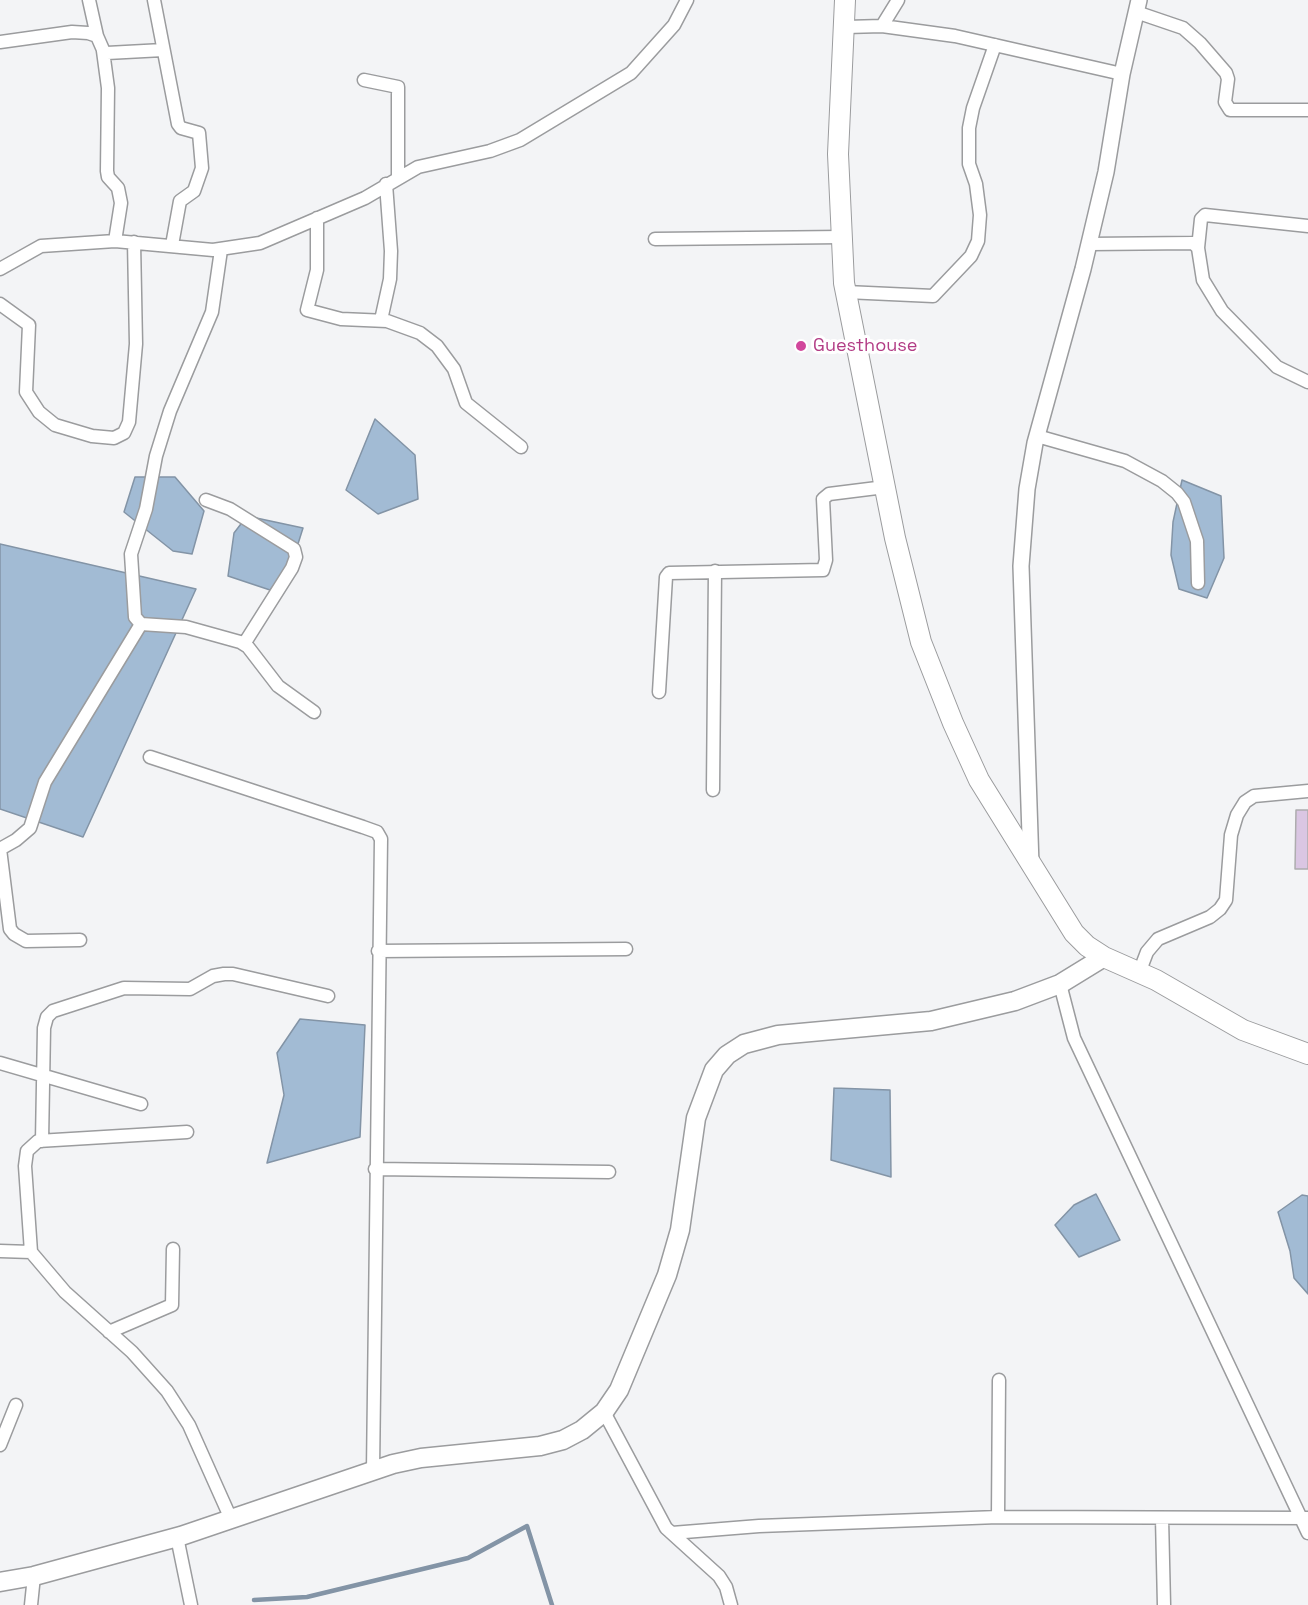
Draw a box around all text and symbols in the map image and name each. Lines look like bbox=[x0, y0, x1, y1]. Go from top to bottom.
place label: Guesthouse bbox=[813, 335, 917, 357]
marker: Guesthouse bbox=[794, 339, 808, 353]

